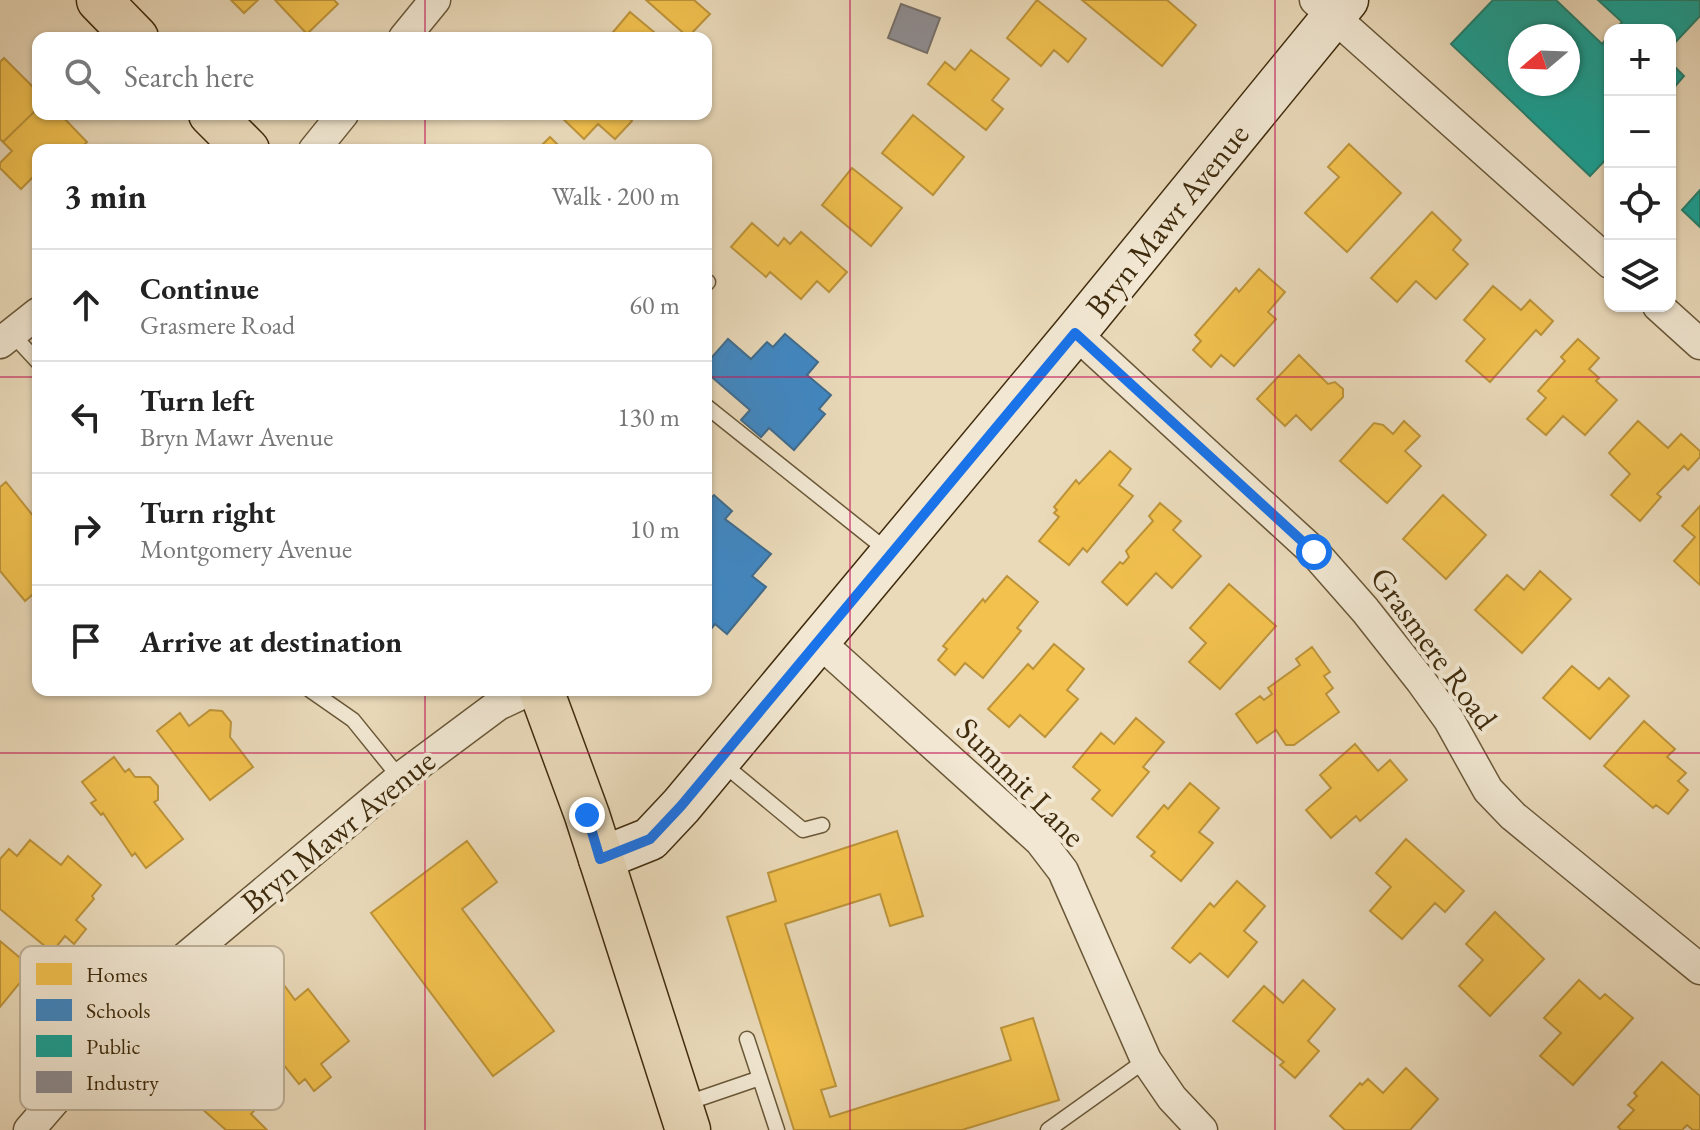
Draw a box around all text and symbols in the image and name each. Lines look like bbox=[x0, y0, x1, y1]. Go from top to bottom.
north arrow bbox=[1508, 24, 1580, 96]
map controls bbox=[1604, 24, 1676, 312]
button: + bbox=[1604, 24, 1676, 96]
search box bbox=[32, 32, 712, 120]
icon: search bbox=[60, 54, 104, 98]
text: Search here bbox=[124, 57, 254, 96]
button: − bbox=[1604, 96, 1676, 168]
street label: Bryn Mawr Avenue bbox=[1076, 114, 1258, 326]
button: locate bbox=[1604, 168, 1676, 240]
text: 3 min bbox=[64, 174, 147, 218]
text: Walk · 200 m bbox=[552, 179, 680, 213]
button: layers bbox=[1604, 240, 1676, 312]
text: Continue bbox=[140, 269, 259, 308]
icon: ahead bbox=[64, 283, 108, 327]
text: 60 m bbox=[630, 288, 680, 322]
text: Grasmere Road bbox=[140, 308, 295, 342]
text: Turn left bbox=[140, 381, 254, 420]
icon: left bbox=[64, 395, 108, 439]
text: 130 m bbox=[617, 400, 680, 434]
text: Bryn Mawr Avenue bbox=[140, 420, 333, 454]
text: Turn right bbox=[140, 493, 276, 532]
icon: right bbox=[64, 507, 108, 551]
text: 10 m bbox=[630, 512, 680, 546]
text: Montgomery Avenue bbox=[140, 532, 352, 566]
route start bbox=[1296, 534, 1332, 570]
street label: Grasmere Road bbox=[1361, 558, 1508, 738]
icon: arrive bbox=[64, 619, 108, 663]
text: Arrive at destination bbox=[140, 622, 402, 661]
street label: Summit Lane bbox=[947, 708, 1095, 856]
street label: Bryn Mawr Avenue bbox=[232, 740, 444, 922]
route end bbox=[569, 797, 605, 833]
legend bbox=[20, 946, 284, 1110]
text: Homes bbox=[86, 960, 148, 989]
text: Schools bbox=[86, 996, 150, 1025]
text: Public bbox=[86, 1032, 140, 1061]
text: Industry bbox=[86, 1068, 159, 1097]

